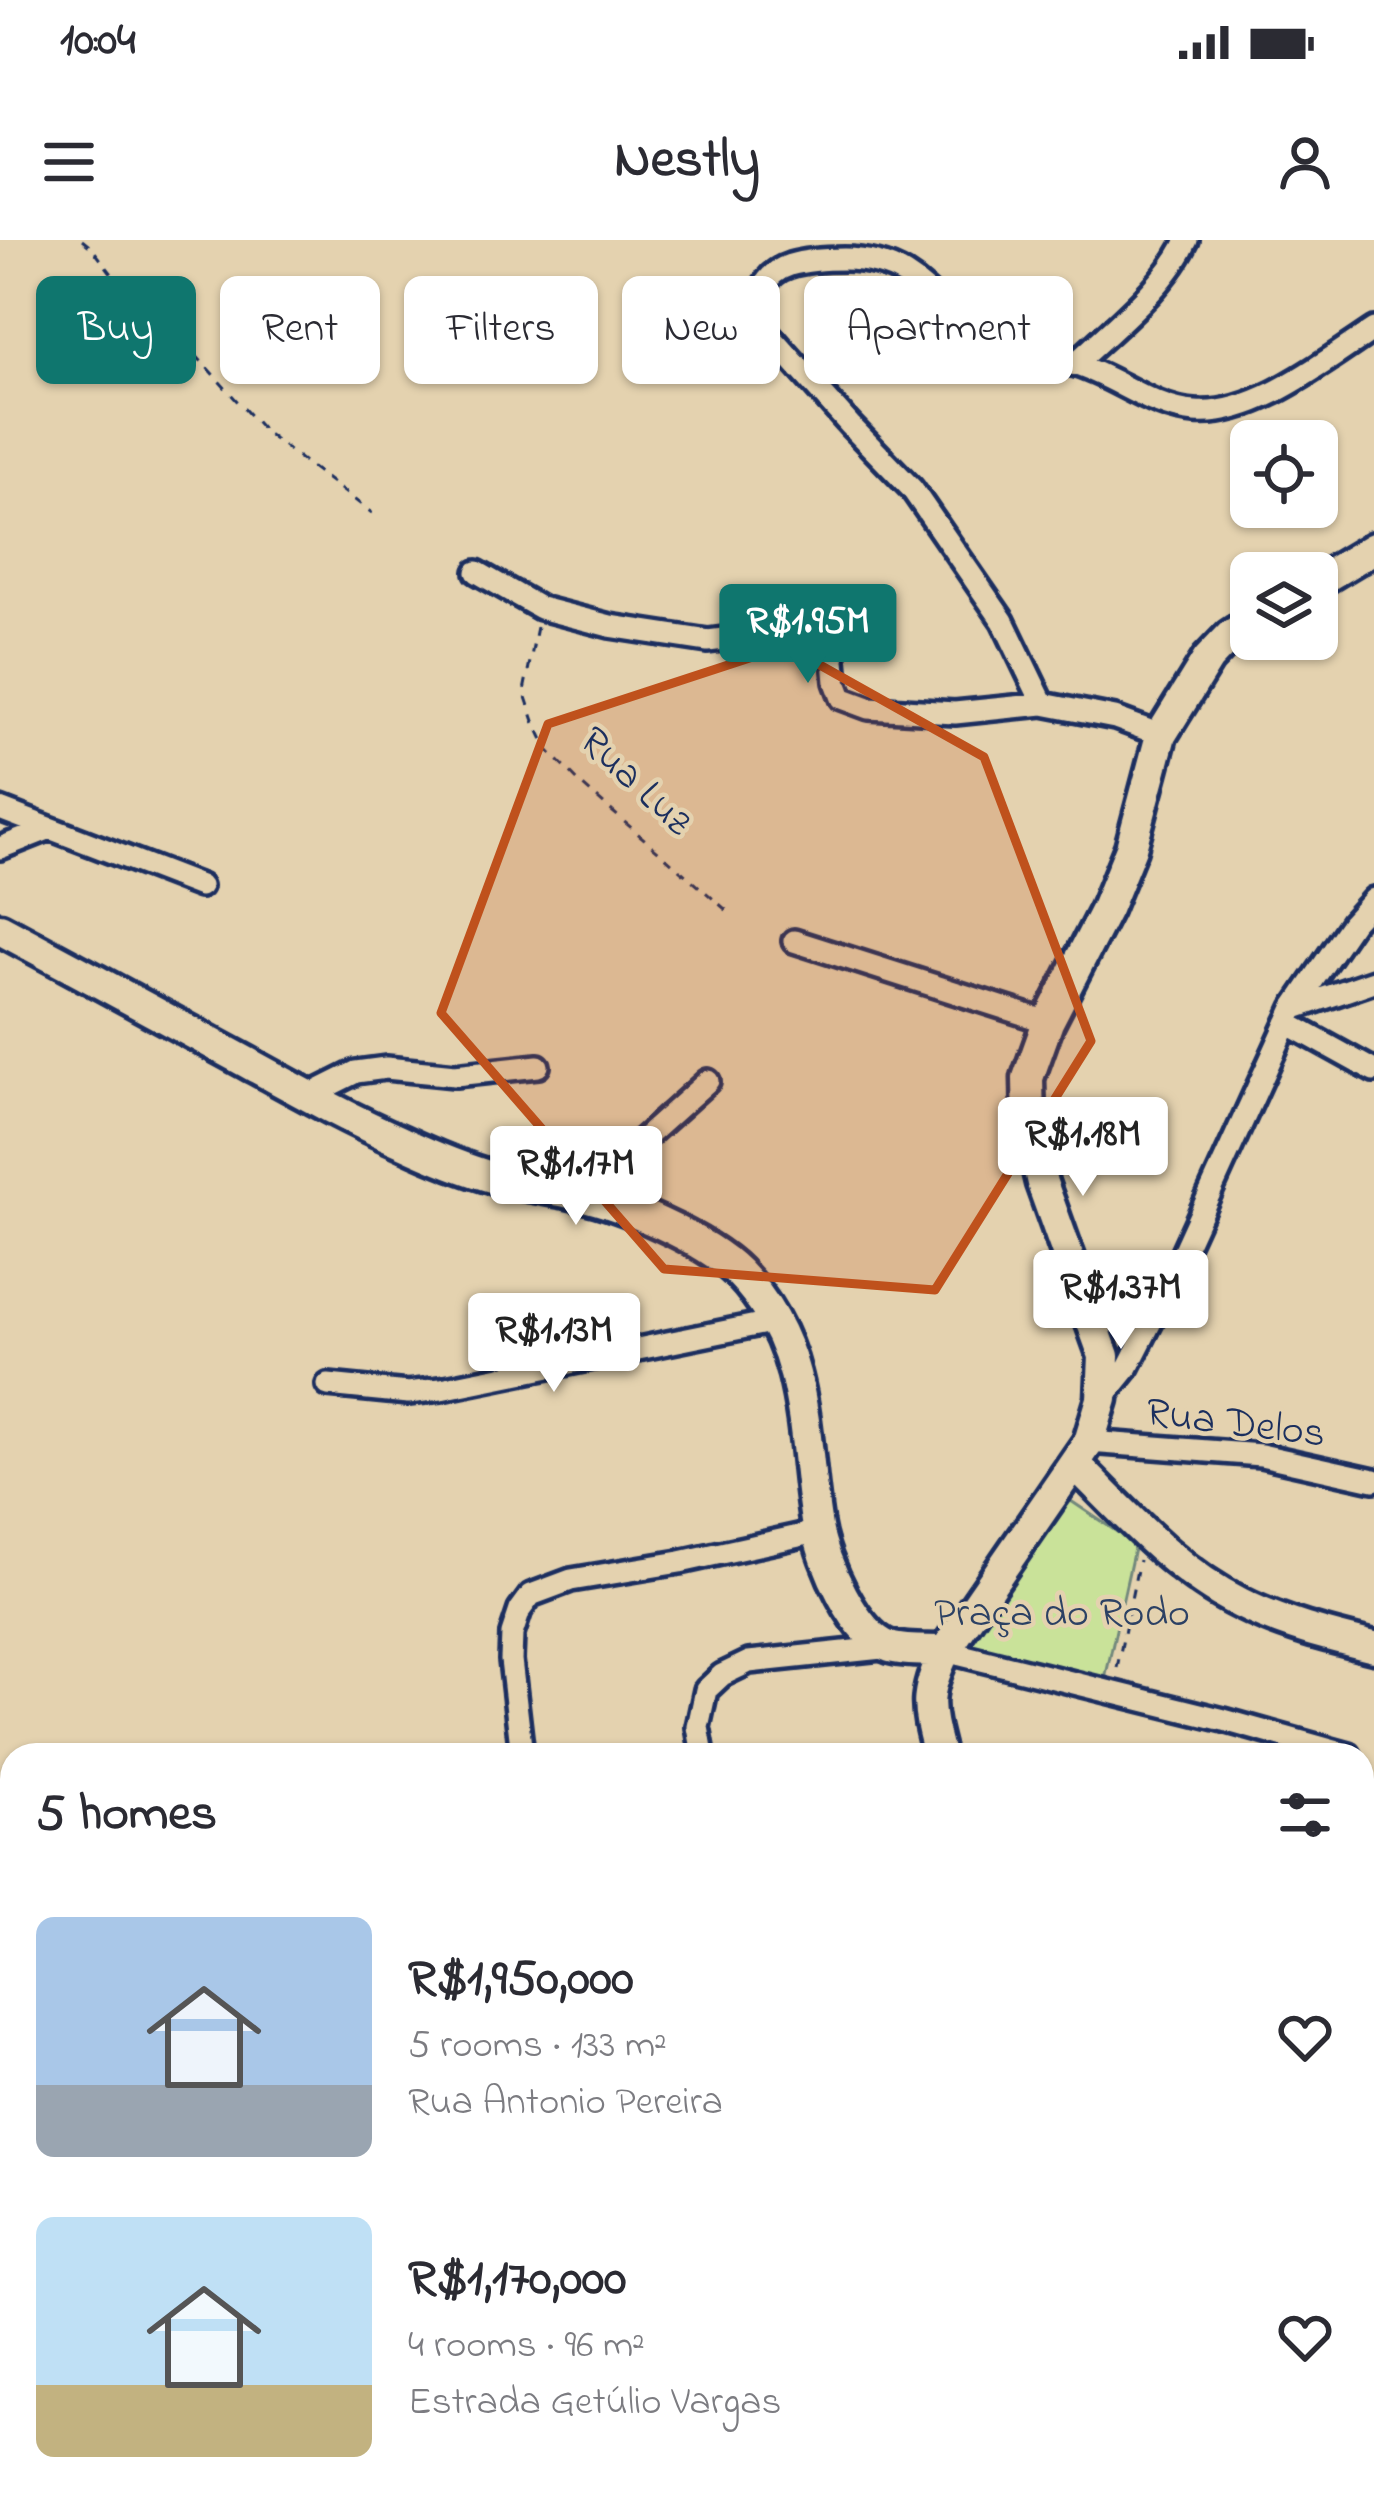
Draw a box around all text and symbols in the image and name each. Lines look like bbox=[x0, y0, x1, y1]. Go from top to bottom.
text: 10:04 bbox=[60, 9, 136, 75]
text: Nestly bbox=[614, 123, 760, 201]
icon: menu bbox=[36, 129, 102, 195]
icon: person bbox=[1272, 129, 1338, 195]
chip: Buy bbox=[36, 276, 196, 384]
chip: Rent bbox=[220, 276, 380, 384]
chip: Filters bbox=[404, 276, 598, 384]
chip: New bbox=[622, 276, 780, 384]
chip: Apartment bbox=[804, 276, 1073, 384]
map controls bbox=[1230, 420, 1338, 660]
button: locate bbox=[1230, 420, 1338, 528]
button: layers bbox=[1230, 552, 1338, 660]
pin: R$1.95M bbox=[697, 584, 919, 686]
text: R$1.95M bbox=[746, 594, 870, 651]
street label: Rua Luz bbox=[564, 713, 706, 852]
pin: R$1.18M bbox=[972, 1097, 1194, 1199]
text: R$1.18M bbox=[1025, 1107, 1141, 1164]
pin: R$1.17M bbox=[465, 1126, 687, 1228]
text: R$1.17M bbox=[517, 1136, 635, 1193]
pin: R$1.37M bbox=[1010, 1250, 1232, 1352]
text: R$1.37M bbox=[1060, 1260, 1182, 1317]
pin: R$1.13M bbox=[443, 1293, 665, 1395]
text: R$1.13M bbox=[495, 1303, 613, 1360]
street label: Rua Delos bbox=[1142, 1383, 1329, 1466]
park label: Praça do Rodo bbox=[934, 1584, 1190, 1645]
text: 5 homes bbox=[36, 1778, 217, 1853]
icon: filters bbox=[1272, 1782, 1338, 1848]
text: R$1,950,000 bbox=[408, 1943, 633, 2018]
icon: home bbox=[132, 1965, 276, 2109]
icon: heart bbox=[1272, 2004, 1338, 2070]
text: 5 rooms · 133 m² bbox=[408, 2018, 667, 2075]
text: Rua Antonio Pereira bbox=[408, 2075, 723, 2132]
text: R$1,170,000 bbox=[408, 2243, 626, 2318]
icon: home bbox=[132, 2265, 276, 2409]
icon: heart bbox=[1272, 2304, 1338, 2370]
text: 4 rooms · 96 m² bbox=[408, 2318, 645, 2375]
text: Estrada Getúlio Vargas bbox=[408, 2375, 781, 2432]

